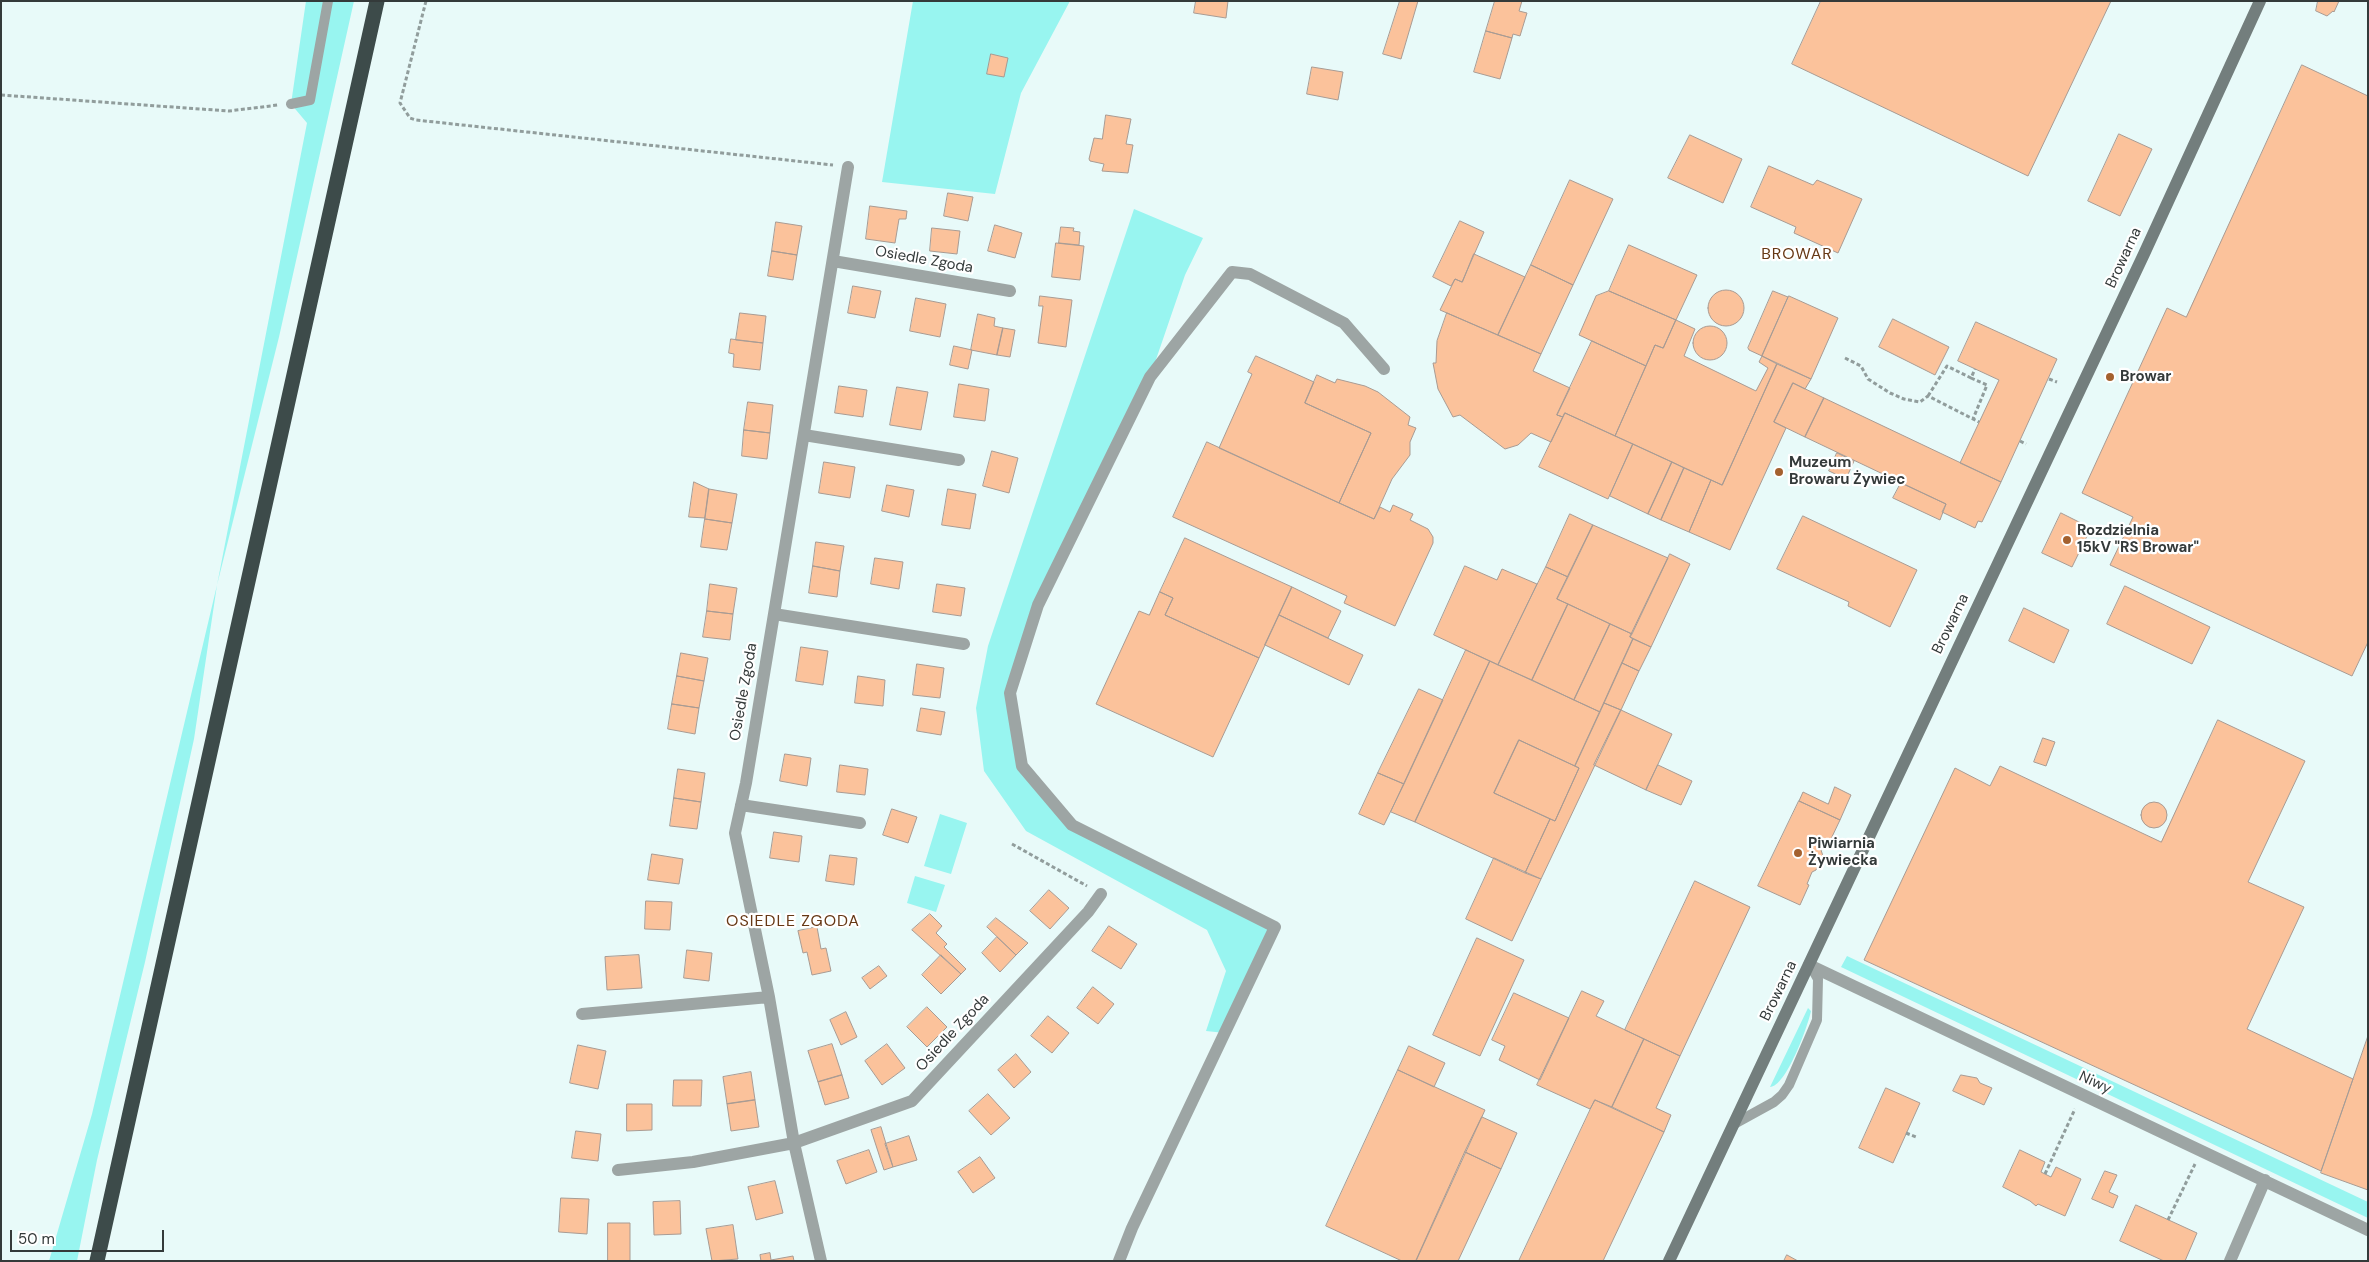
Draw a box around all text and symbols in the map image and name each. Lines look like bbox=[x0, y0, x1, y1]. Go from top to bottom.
street label: Browarna bbox=[2102, 225, 2146, 291]
street label: Osiedle Zgoda bbox=[874, 243, 974, 277]
district label: BROWAR bbox=[1760, 245, 1834, 265]
place label: Browar bbox=[2120, 368, 2171, 386]
marker: Browar bbox=[2104, 371, 2116, 383]
place label: Muzeum Browaru Żywiec bbox=[1789, 454, 1905, 489]
marker: Muzeum Browaru Żywiec bbox=[1773, 466, 1785, 478]
place label: Rozdzielnia 15kV "RS Browar" bbox=[2077, 522, 2199, 557]
marker: Rozdzielnia 15kV "RS Browar" bbox=[2061, 534, 2073, 546]
street label: Browarna bbox=[1929, 591, 1973, 657]
street label: Osiedle Zgoda bbox=[727, 642, 761, 742]
place label: Piwiarnia Żywiecka bbox=[1808, 835, 1877, 870]
marker: Piwiarnia Żywiecka bbox=[1792, 847, 1804, 859]
district label: OSIEDLE ZGODA bbox=[724, 912, 862, 932]
street label: Browarna bbox=[1757, 958, 1801, 1024]
street label: Osiedle Zgoda bbox=[913, 991, 993, 1075]
street label: Niwy bbox=[2076, 1068, 2114, 1098]
scale bar bbox=[12, 1220, 166, 1252]
text: 50 m bbox=[18, 1229, 55, 1249]

